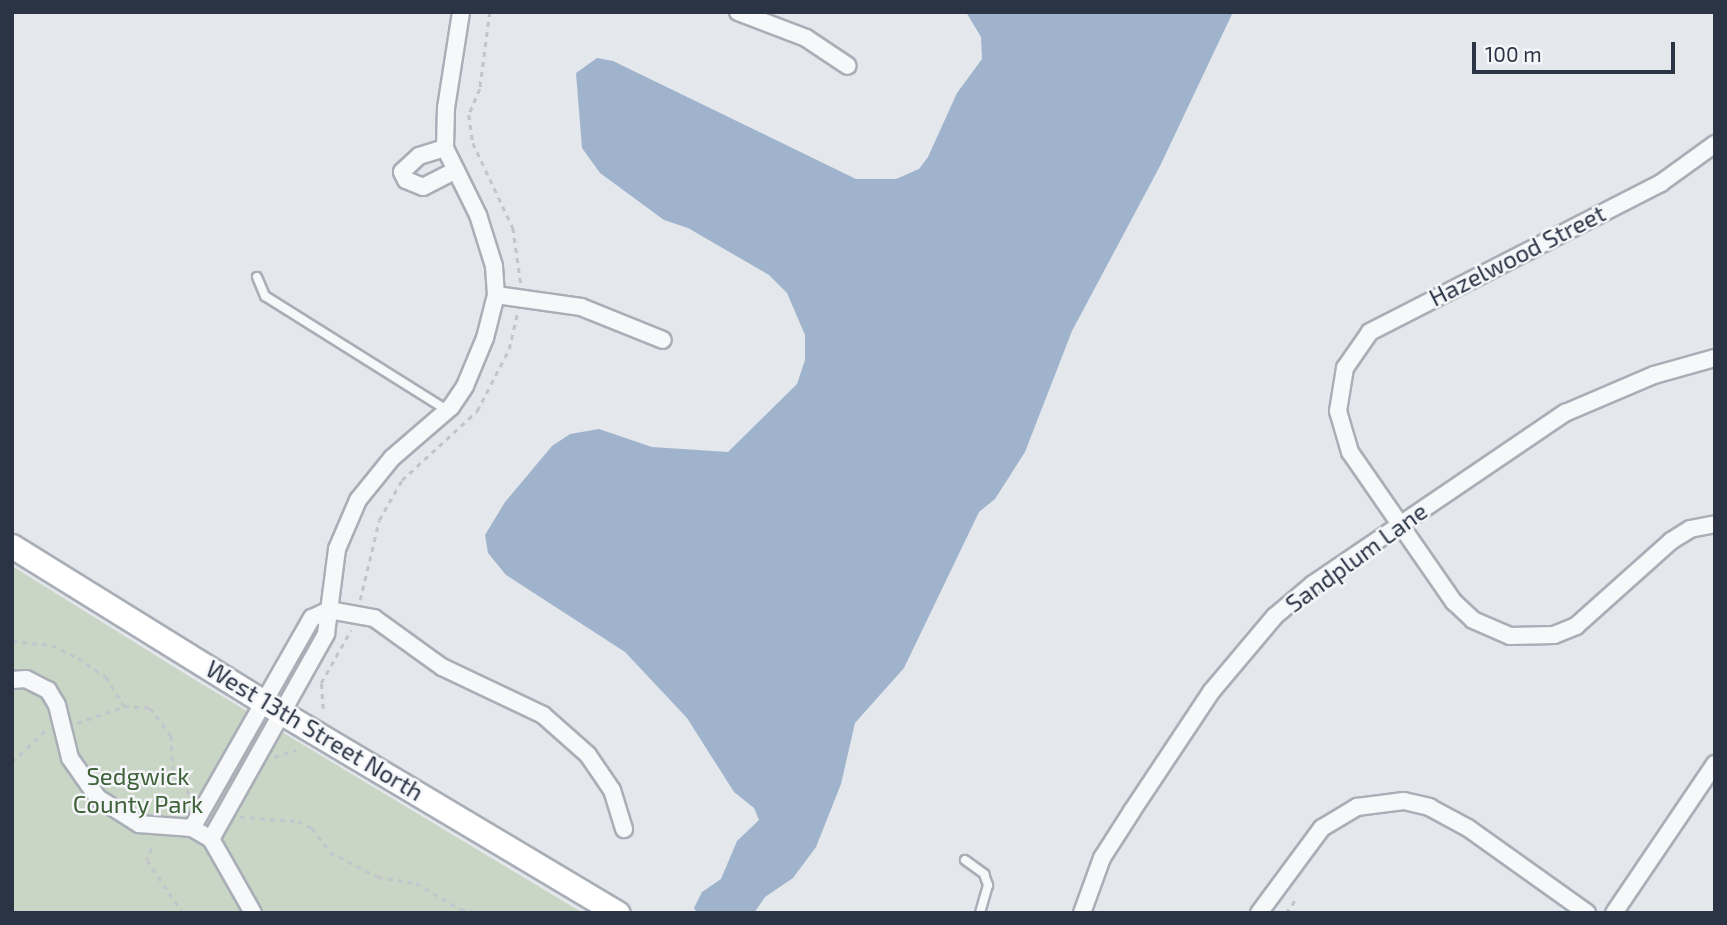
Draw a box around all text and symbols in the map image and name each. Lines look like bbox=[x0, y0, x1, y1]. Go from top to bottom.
scale bar bbox=[1475, 28, 1678, 72]
text: 100 m bbox=[1485, 41, 1542, 66]
street label: Hazelwood Street bbox=[1424, 198, 1610, 312]
street label: Sandplum Lane bbox=[1280, 496, 1432, 618]
street label: West 13th Street North bbox=[201, 654, 429, 806]
park label: Sedgwick County Park bbox=[72, 762, 204, 818]

